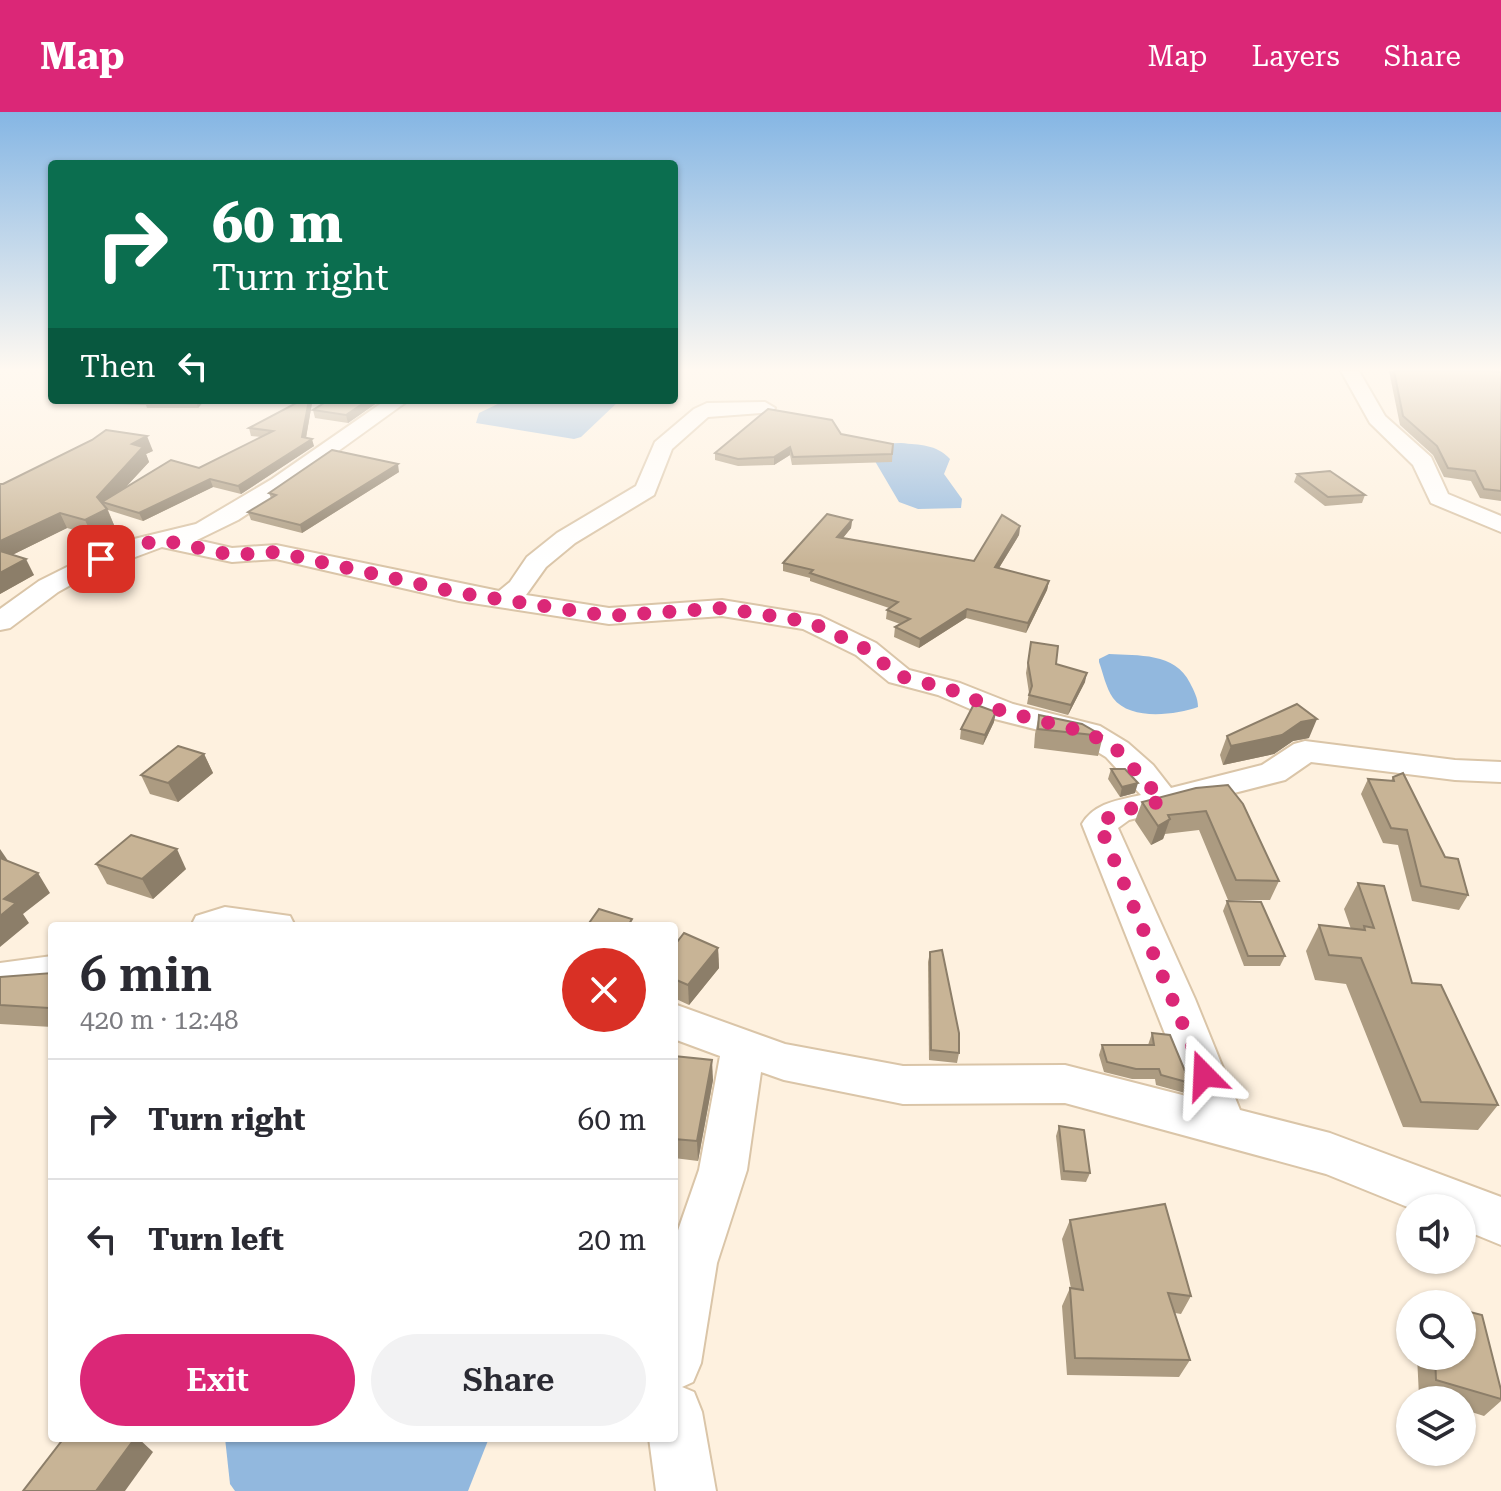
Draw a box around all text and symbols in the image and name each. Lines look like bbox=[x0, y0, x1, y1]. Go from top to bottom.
text: Map bbox=[40, 34, 125, 78]
text: Map bbox=[1148, 40, 1207, 73]
text: Layers bbox=[1251, 40, 1340, 73]
text: Share bbox=[1384, 40, 1461, 73]
text: 60 m bbox=[212, 190, 343, 256]
icon: right bbox=[80, 192, 184, 296]
text: Turn right bbox=[212, 257, 389, 299]
icon: left bbox=[171, 344, 215, 388]
text: Then bbox=[80, 349, 155, 384]
pin bbox=[67, 525, 135, 593]
icon: arrive bbox=[79, 537, 123, 581]
text: 6 min bbox=[80, 947, 212, 1003]
button: close bbox=[562, 948, 646, 1032]
text: 420 m · 12:48 bbox=[80, 1005, 239, 1035]
position arrow bbox=[1162, 1033, 1246, 1117]
icon: right bbox=[80, 1097, 124, 1141]
text: Turn right bbox=[148, 1102, 305, 1137]
text: 60 m bbox=[577, 1102, 646, 1137]
map controls bbox=[1396, 1194, 1476, 1466]
button: sound bbox=[1396, 1194, 1476, 1274]
icon: left bbox=[80, 1217, 124, 1261]
text: Turn left bbox=[148, 1222, 284, 1257]
text: 20 m bbox=[577, 1222, 646, 1257]
button: search bbox=[1396, 1290, 1476, 1370]
button: Exit bbox=[80, 1334, 355, 1426]
button: Share bbox=[371, 1334, 646, 1426]
button: layers bbox=[1396, 1386, 1476, 1466]

